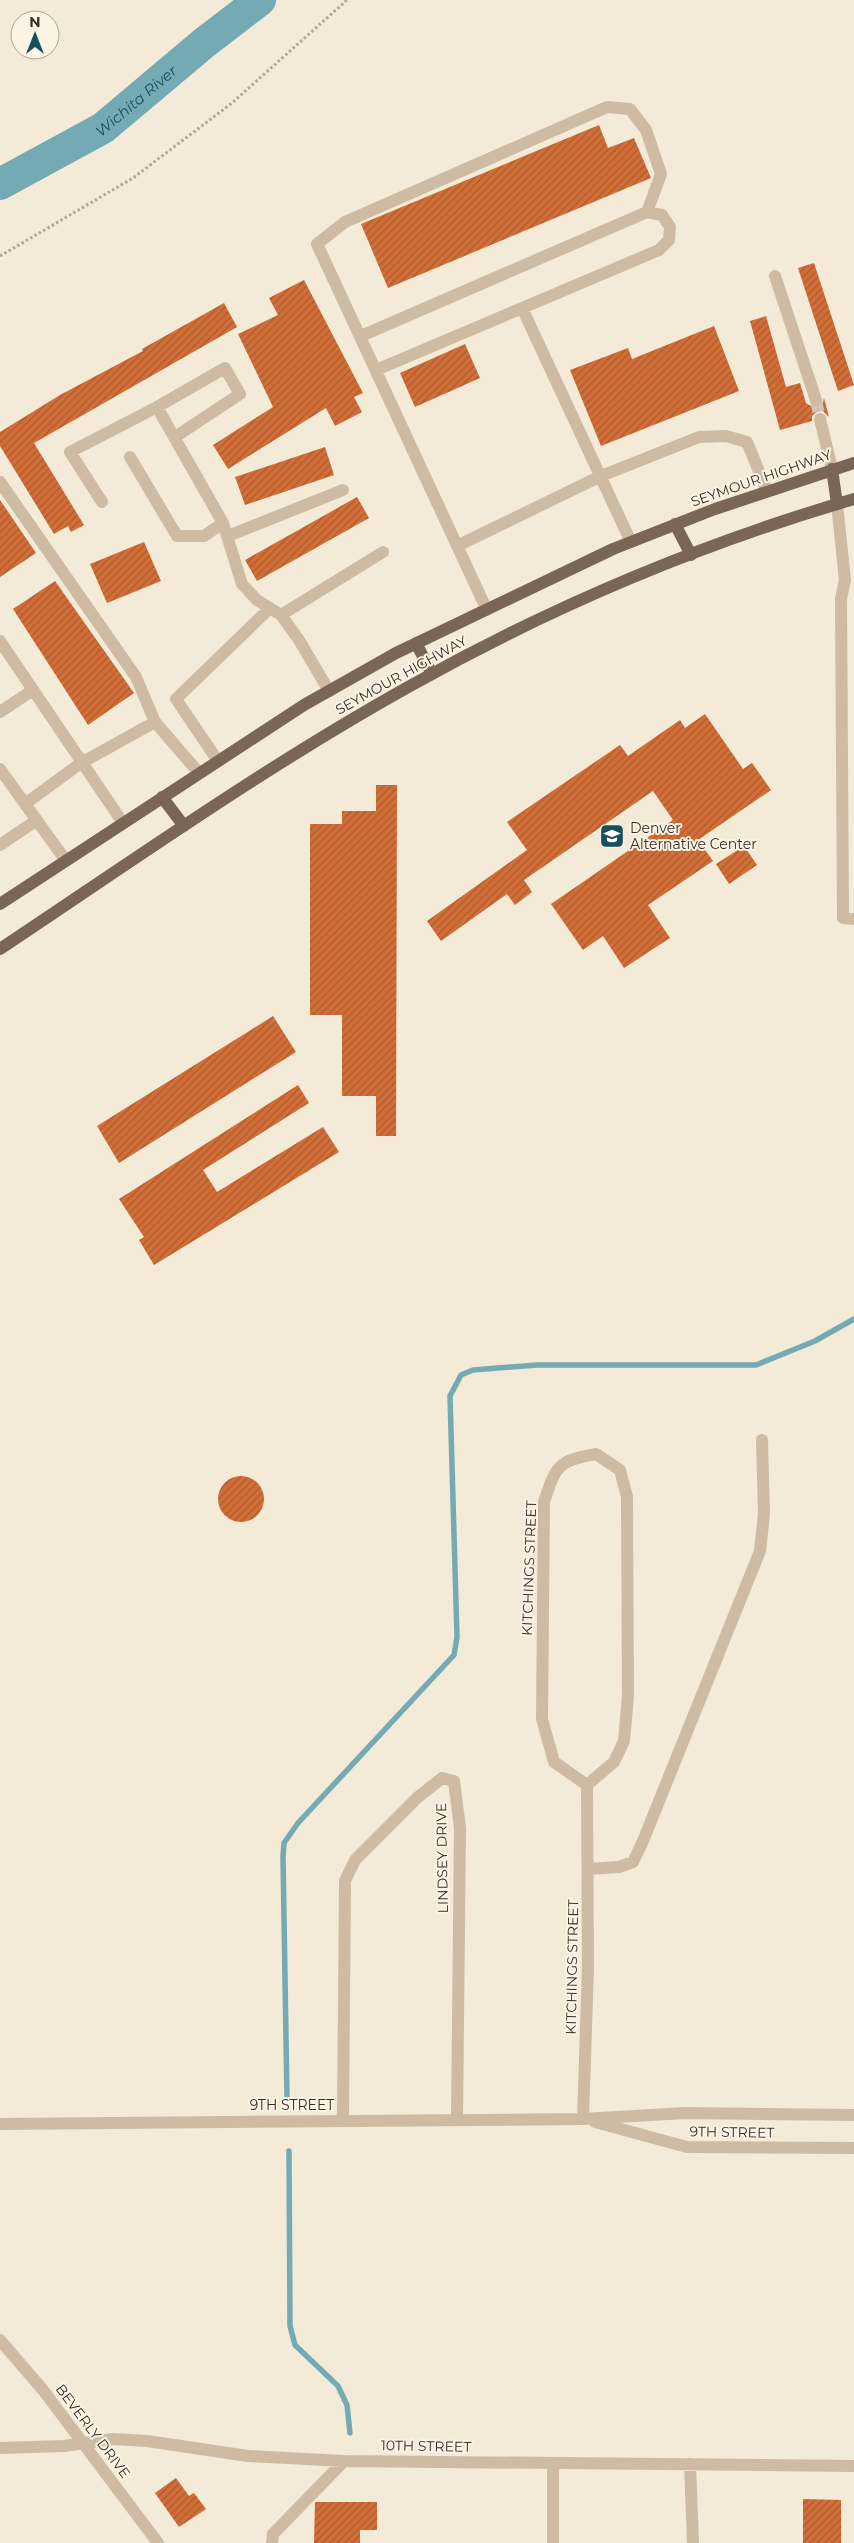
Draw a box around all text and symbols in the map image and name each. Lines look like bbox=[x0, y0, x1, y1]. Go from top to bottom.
north arrow bbox=[10, 10, 60, 60]
text: N bbox=[29, 13, 41, 31]
water label: Wichita River bbox=[91, 60, 181, 140]
street label: SEYMOUR HIGHWAY bbox=[688, 445, 834, 511]
street label: SEYMOUR HIGHWAY bbox=[332, 631, 470, 719]
place label: Denver Alternative Center bbox=[630, 819, 757, 853]
school or university icon: Denver Alternative Center bbox=[599, 823, 625, 849]
street label: KITCHINGS STREET bbox=[518, 1500, 540, 1636]
street label: LINDSEY DRIVE bbox=[432, 1803, 452, 1913]
street label: KITCHINGS STREET bbox=[562, 1899, 582, 2035]
street label: 9TH STREET bbox=[250, 2096, 334, 2114]
street label: 9TH STREET bbox=[689, 2122, 775, 2142]
street label: BEVERLY DRIVE bbox=[52, 2380, 134, 2482]
street label: 10TH STREET bbox=[381, 2436, 471, 2456]

